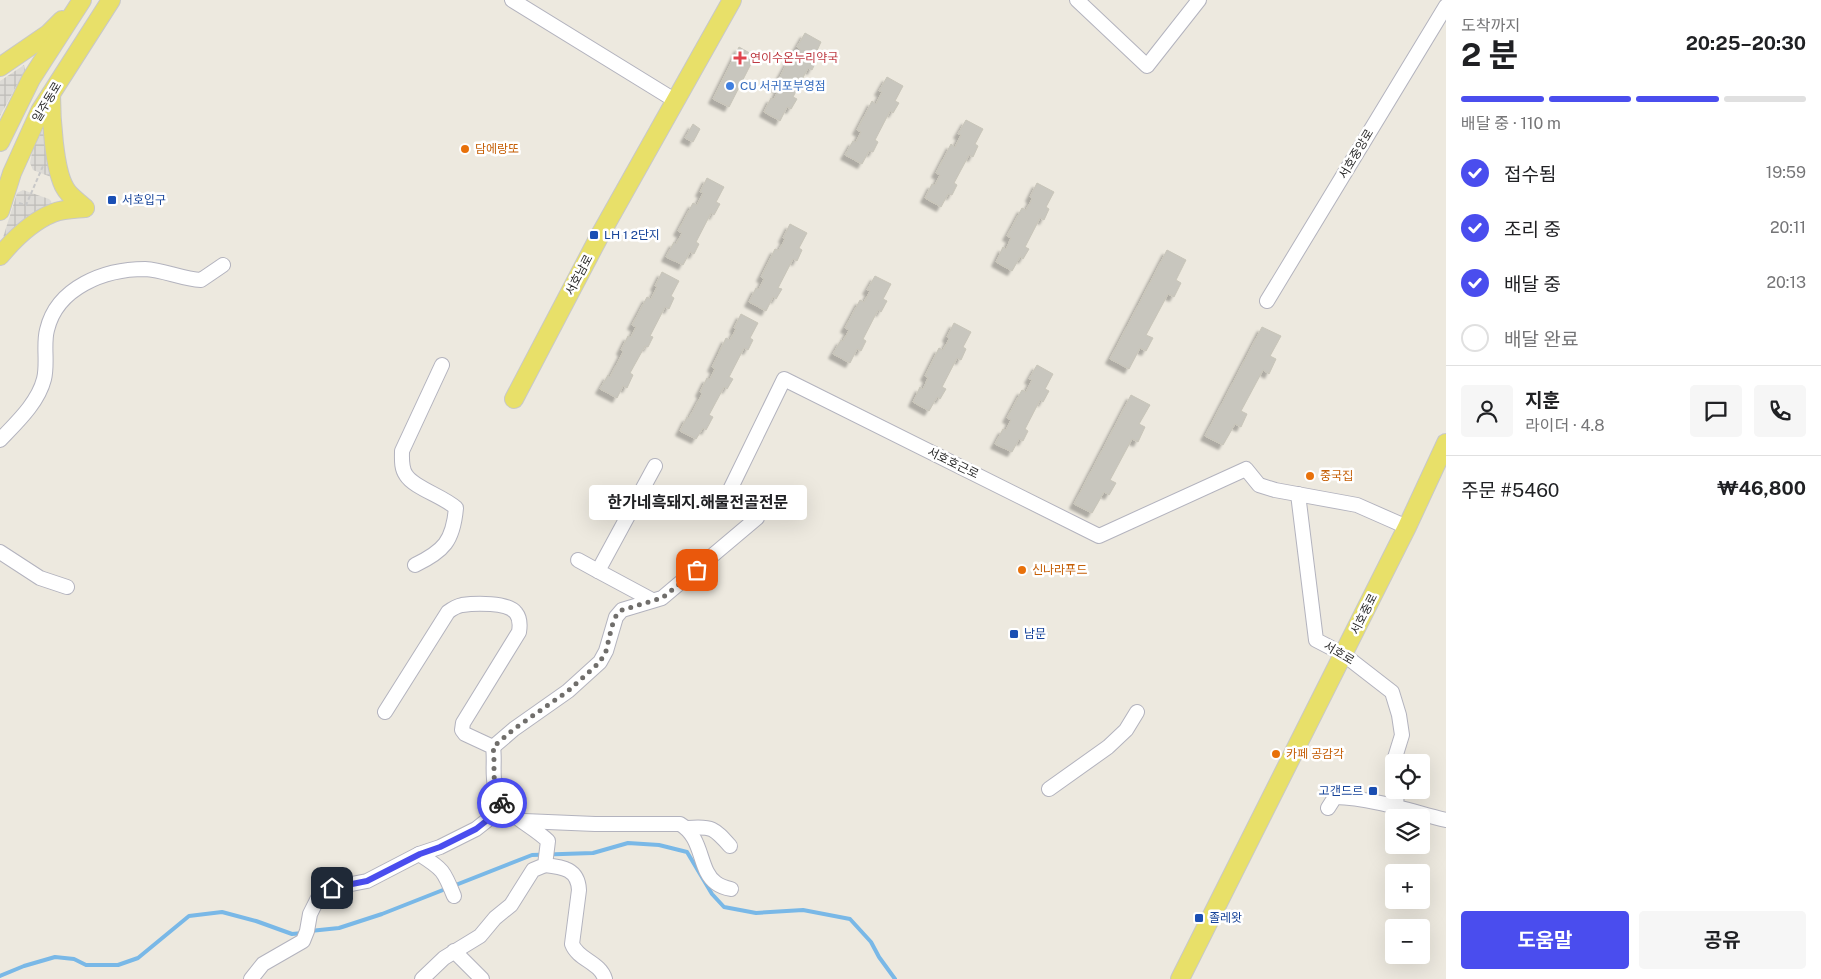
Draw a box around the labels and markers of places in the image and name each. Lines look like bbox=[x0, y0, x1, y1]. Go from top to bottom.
place label: 연이수온누리약국 bbox=[750, 51, 838, 65]
marker: 연이수온누리약국 bbox=[734, 52, 746, 64]
place label: CU 서귀포부영점 bbox=[740, 79, 826, 93]
marker: CU 서귀포부영점 bbox=[724, 80, 736, 92]
place label: 담에랑또 bbox=[475, 142, 519, 156]
marker: 담에랑또 bbox=[459, 143, 471, 155]
place label: 서호입구 bbox=[122, 193, 166, 207]
marker: 서호입구 bbox=[106, 194, 118, 206]
place label: LH 1 2단지 bbox=[604, 228, 660, 242]
marker: LH 1 2단지 bbox=[588, 229, 600, 241]
place label: 중국집 bbox=[1320, 469, 1353, 483]
marker: 중국집 bbox=[1304, 470, 1316, 482]
callout: 한가네흑돼지.해물전골전문 bbox=[588, 485, 806, 520]
pin bbox=[676, 549, 718, 591]
place label: 신나라푸드 bbox=[1032, 563, 1087, 577]
marker: 신나라푸드 bbox=[1016, 564, 1028, 576]
place label: 남문 bbox=[1024, 627, 1046, 641]
marker: 남문 bbox=[1008, 628, 1020, 640]
place label: 카페 공감각 bbox=[1286, 747, 1344, 761]
marker: 카페 공감각 bbox=[1270, 748, 1282, 760]
place label: 고갠드르 bbox=[1319, 784, 1363, 798]
marker: 고갠드르 bbox=[1367, 785, 1379, 797]
pin bbox=[311, 867, 353, 909]
place label: 졸레왓 bbox=[1209, 911, 1242, 925]
marker: 졸레왓 bbox=[1193, 912, 1205, 924]

